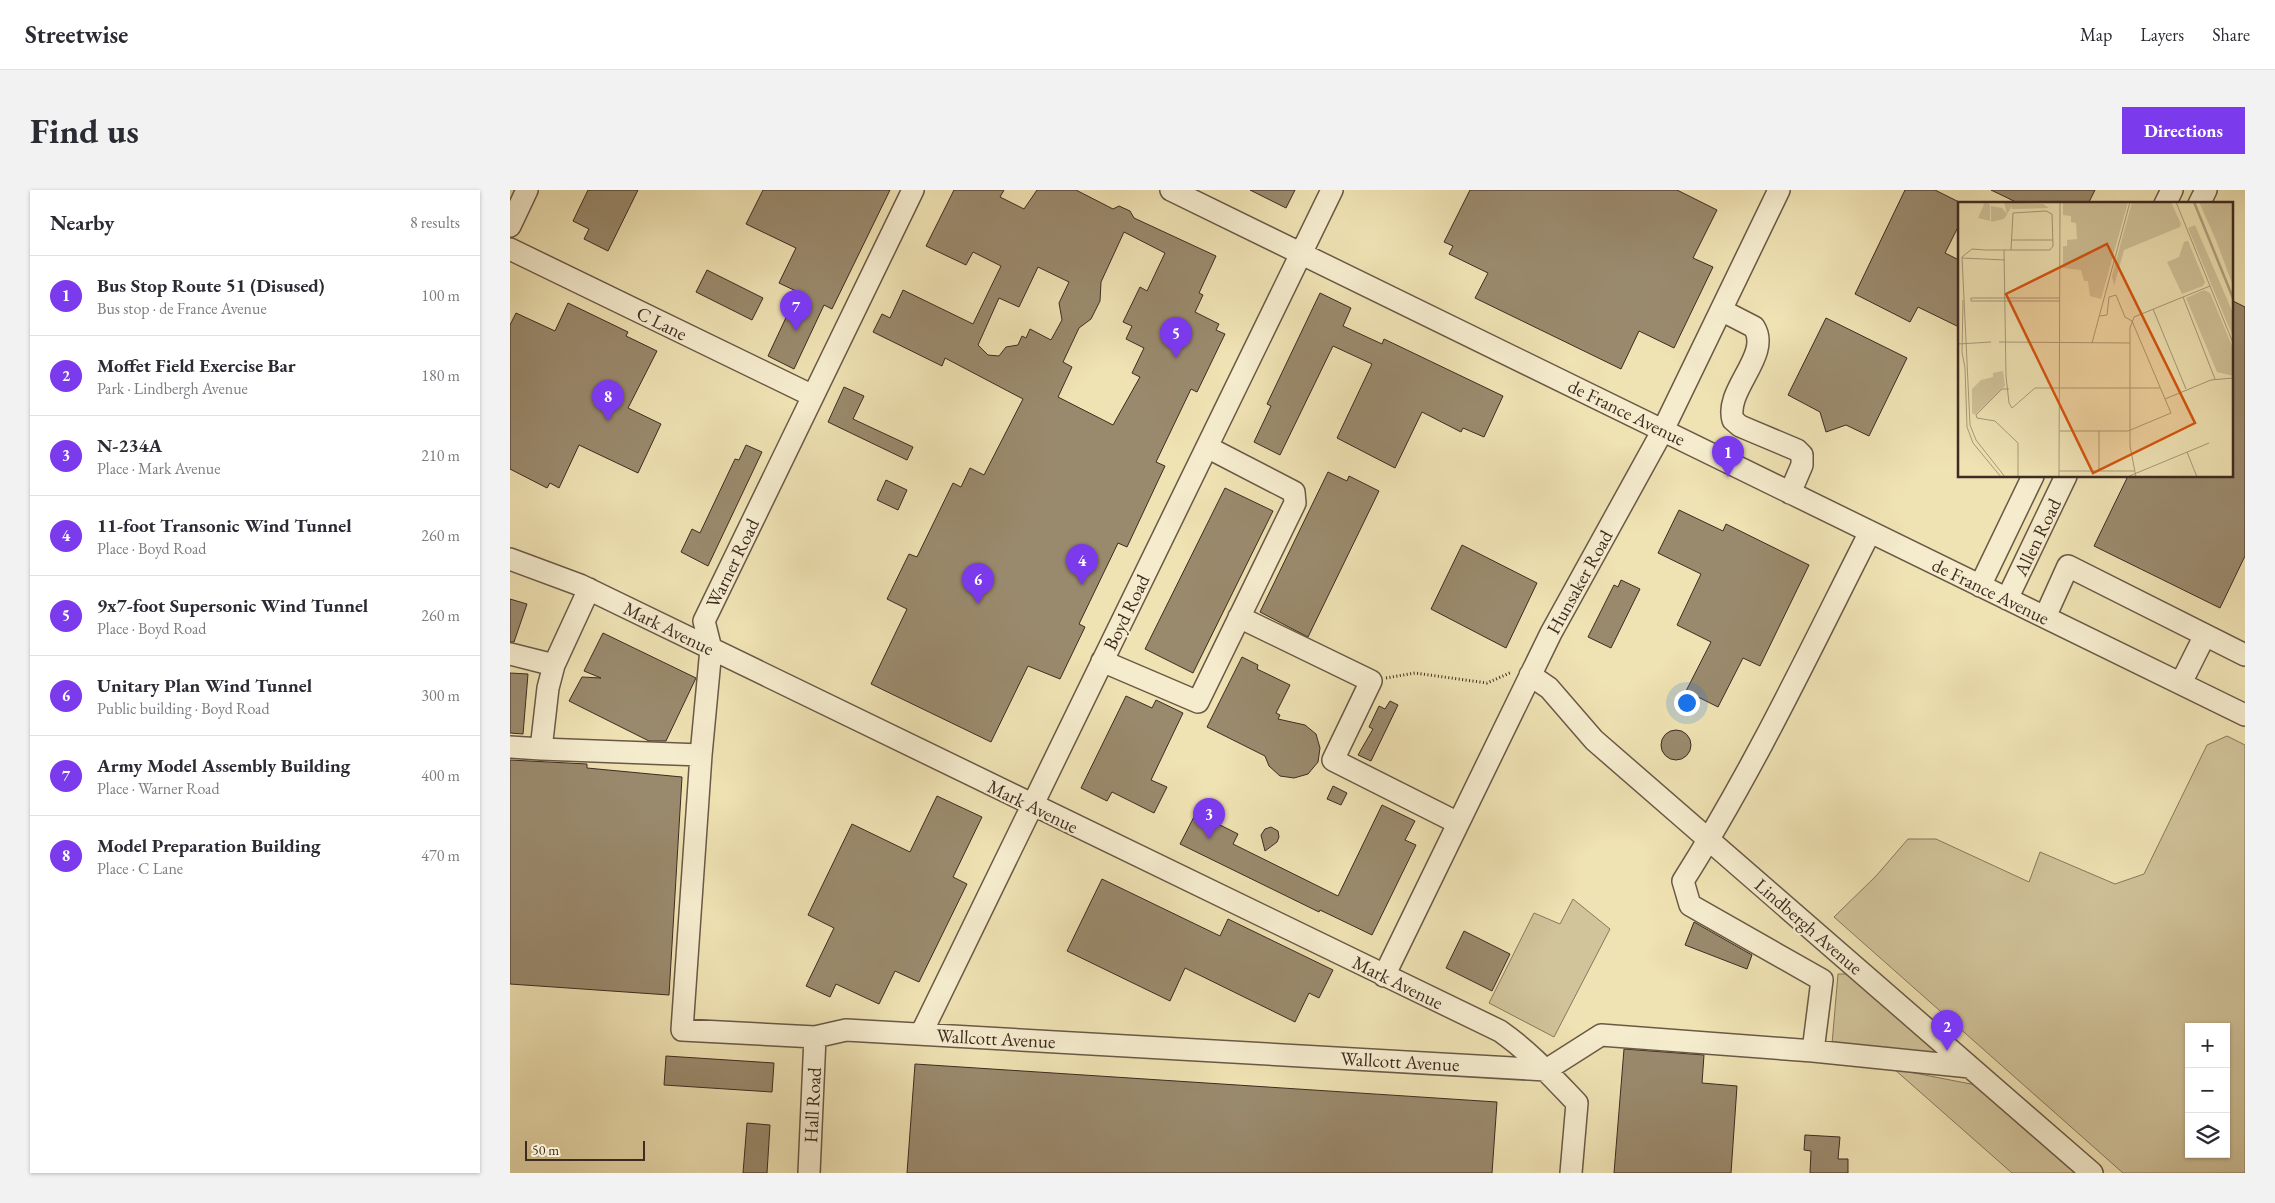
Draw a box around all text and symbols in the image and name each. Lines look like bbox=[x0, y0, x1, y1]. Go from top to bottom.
text: Streetwise bbox=[25, 19, 128, 50]
text: Map bbox=[2080, 23, 2112, 46]
text: Layers bbox=[2140, 23, 2184, 46]
text: Share bbox=[2212, 23, 2250, 46]
button: Directions bbox=[2122, 107, 2245, 154]
text: Find us bbox=[30, 108, 139, 153]
inset map bbox=[1958, 202, 2232, 478]
text: Nearby bbox=[50, 209, 114, 236]
text: 8 results bbox=[410, 212, 460, 233]
text: Bus Stop Route 51 (Disused) bbox=[97, 273, 325, 298]
text: 1 bbox=[62, 285, 70, 306]
text: 100 m bbox=[421, 285, 460, 306]
pin: 7 bbox=[780, 290, 812, 331]
text: Bus stop · de France Avenue bbox=[97, 298, 267, 319]
street label: C Lane bbox=[632, 301, 691, 346]
pin: 5 bbox=[1160, 317, 1192, 358]
text: Moffet Field Exercise Bar bbox=[97, 353, 296, 378]
text: 2 bbox=[62, 365, 70, 386]
text: 180 m bbox=[421, 365, 460, 386]
street label: de France Avenue bbox=[1564, 373, 1690, 452]
text: Park · Lindbergh Avenue bbox=[97, 378, 248, 399]
pin: 8 bbox=[592, 380, 624, 421]
text: N-234A bbox=[97, 433, 162, 458]
pin: 1 bbox=[1712, 436, 1744, 477]
text: 3 bbox=[62, 445, 70, 466]
text: 210 m bbox=[421, 445, 460, 466]
text: Place · Mark Avenue bbox=[97, 458, 221, 479]
street label: Allen Road bbox=[2008, 494, 2067, 581]
text: 11-foot Transonic Wind Tunnel bbox=[97, 513, 352, 538]
street label: Warner Road bbox=[700, 514, 765, 612]
text: 4 bbox=[62, 525, 70, 546]
text: 260 m bbox=[421, 525, 460, 546]
street label: Hunsaker Road bbox=[1541, 525, 1619, 639]
text: Place · Boyd Road bbox=[97, 538, 206, 559]
pin: 4 bbox=[1066, 544, 1098, 585]
street label: de France Avenue bbox=[1928, 552, 2054, 631]
pin: 6 bbox=[962, 563, 994, 604]
street label: Boyd Road bbox=[1097, 570, 1156, 654]
text: 9x7-foot Supersonic Wind Tunnel bbox=[97, 593, 368, 618]
street label: Mark Avenue bbox=[619, 596, 718, 661]
text: 5 bbox=[62, 605, 70, 626]
text: 260 m bbox=[421, 605, 460, 626]
text: Place · Boyd Road bbox=[97, 618, 206, 639]
text: Unitary Plan Wind Tunnel bbox=[97, 673, 312, 698]
text: 6 bbox=[62, 685, 70, 706]
text: 300 m bbox=[421, 685, 460, 706]
your location bbox=[1674, 690, 1700, 716]
text: Public building · Boyd Road bbox=[97, 698, 270, 719]
text: Army Model Assembly Building bbox=[97, 753, 350, 778]
text: 7 bbox=[62, 765, 70, 786]
text: 400 m bbox=[421, 765, 460, 786]
street label: Mark Avenue bbox=[983, 774, 1082, 839]
text: Place · Warner Road bbox=[97, 778, 220, 799]
pin: 3 bbox=[1193, 798, 1225, 839]
text: Model Preparation Building bbox=[97, 833, 321, 858]
text: 8 bbox=[62, 845, 70, 866]
text: 470 m bbox=[421, 845, 460, 866]
text: Place · C Lane bbox=[97, 858, 183, 879]
street label: Lindbergh Avenue bbox=[1749, 873, 1868, 980]
street label: Mark Avenue bbox=[1348, 950, 1447, 1015]
pin: 2 bbox=[1931, 1010, 1963, 1051]
street label: Wallcott Avenue bbox=[936, 1023, 1056, 1054]
map controls bbox=[2185, 1023, 2230, 1158]
button: + bbox=[2185, 1023, 2230, 1068]
street label: Wallcott Avenue bbox=[1340, 1046, 1460, 1077]
street label: Hall Road bbox=[798, 1066, 827, 1143]
button: − bbox=[2185, 1068, 2230, 1113]
button: layers bbox=[2185, 1113, 2230, 1158]
scale bar bbox=[525, 1138, 645, 1161]
text: 50 m bbox=[532, 1141, 559, 1159]

